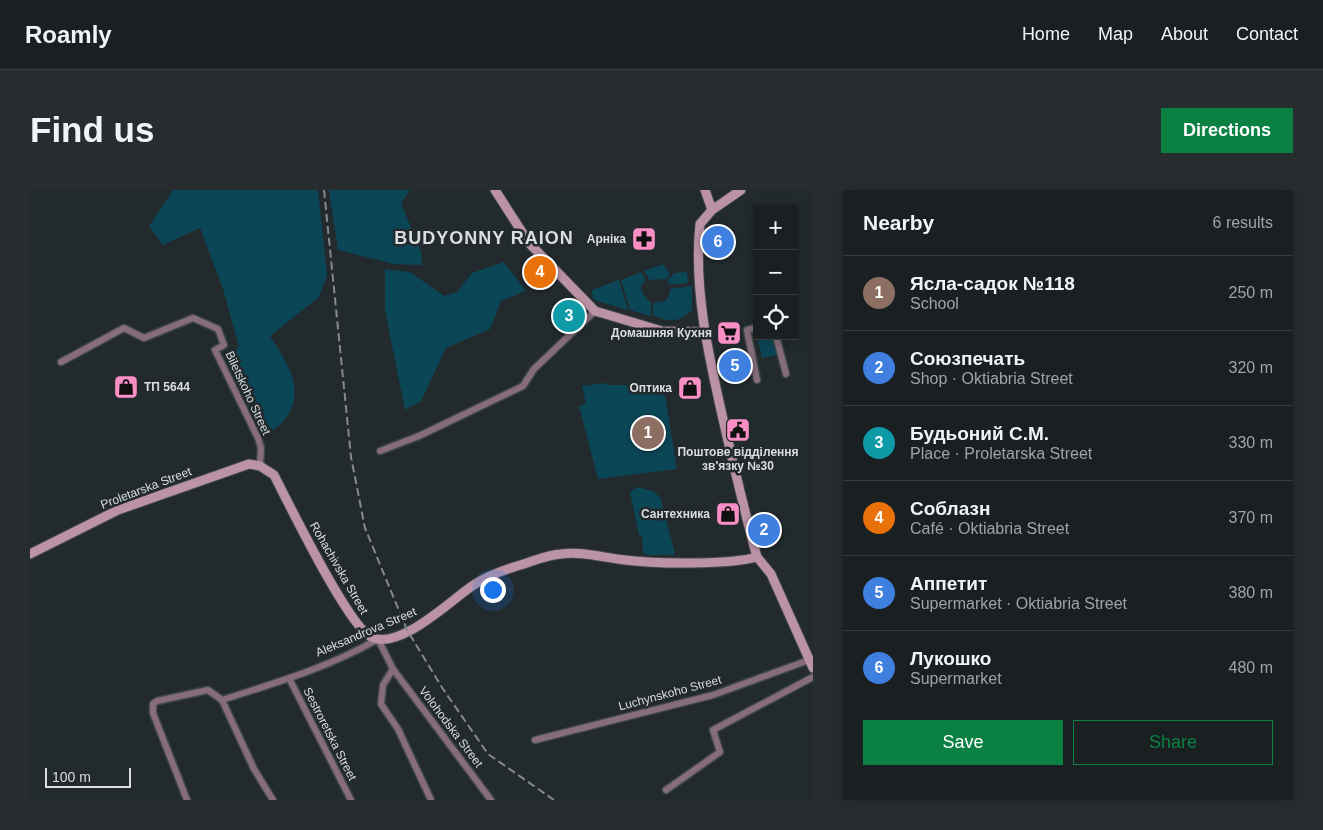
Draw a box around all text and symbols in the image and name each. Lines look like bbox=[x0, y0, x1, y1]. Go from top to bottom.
text: Roamly bbox=[25, 21, 112, 48]
text: Home bbox=[1022, 24, 1070, 44]
text: Map bbox=[1098, 24, 1133, 44]
text: About bbox=[1161, 24, 1208, 44]
text: Contact bbox=[1236, 24, 1298, 44]
button: Directions bbox=[1161, 108, 1293, 153]
text: Find us bbox=[30, 110, 154, 149]
map controls bbox=[753, 205, 798, 340]
button: + bbox=[753, 205, 798, 250]
text: Nearby bbox=[863, 211, 934, 234]
text: 6 results bbox=[1213, 214, 1273, 231]
pin: 6 bbox=[702, 223, 734, 261]
pharmacy icon: Арніка bbox=[631, 226, 657, 252]
district label: BUDYONNY RAION bbox=[394, 228, 574, 248]
place label: Арніка bbox=[587, 232, 626, 246]
button: − bbox=[753, 250, 798, 295]
pin: 4 bbox=[524, 253, 556, 291]
text: Ясла-садок №118 bbox=[910, 273, 1075, 294]
text: 1 bbox=[875, 284, 883, 301]
text: 250 m bbox=[1229, 284, 1273, 301]
button: locate bbox=[753, 295, 798, 340]
text: School bbox=[910, 295, 959, 312]
pin: 3 bbox=[553, 297, 585, 335]
supermarket icon: Домашняя Кухня bbox=[716, 320, 742, 346]
place label: Домашняя Кухня bbox=[611, 326, 712, 340]
pin: 5 bbox=[719, 347, 751, 385]
text: Союзпечать bbox=[910, 348, 1025, 369]
street label: Biletskoho Street bbox=[222, 349, 274, 438]
text: 2 bbox=[875, 359, 883, 376]
text: 320 m bbox=[1229, 359, 1273, 376]
text: Shop · Oktiabria Street bbox=[910, 370, 1073, 387]
shop icon: ТП 5644 bbox=[113, 374, 139, 400]
shop icon: Оптика bbox=[677, 375, 703, 401]
place label: ТП 5644 bbox=[144, 380, 190, 394]
place label: Оптика bbox=[629, 381, 672, 395]
pin: 1 bbox=[632, 414, 664, 452]
public building icon: Поштове відділення зв'язку №30 bbox=[725, 417, 751, 443]
text: Будьоний С.М. bbox=[910, 423, 1049, 444]
text: 3 bbox=[875, 434, 883, 451]
text: 330 m bbox=[1229, 434, 1273, 451]
place label: Поштове відділення зв'язку №30 bbox=[677, 445, 799, 473]
text: Place · Proletarska Street bbox=[910, 445, 1092, 462]
street label: Proletarska Street bbox=[99, 464, 194, 512]
text: Соблазн bbox=[910, 498, 990, 519]
shop icon: Сантехника bbox=[715, 501, 741, 527]
place label: Сантехника bbox=[641, 507, 710, 521]
text: 4 bbox=[875, 509, 883, 526]
text: 370 m bbox=[1229, 509, 1273, 526]
pin: 2 bbox=[748, 511, 780, 549]
street label: Rohachivska Street bbox=[307, 519, 371, 617]
text: Café · Oktiabria Street bbox=[910, 520, 1069, 537]
text: Аппетит bbox=[910, 573, 987, 594]
your location bbox=[480, 577, 506, 603]
text: 5 bbox=[875, 584, 883, 601]
text: 380 m bbox=[1229, 584, 1273, 601]
text: Supermarket · Oktiabria Street bbox=[910, 595, 1127, 612]
street label: Aleksandrova Street bbox=[314, 604, 419, 660]
text: Лукошко bbox=[910, 648, 991, 669]
text: 6 bbox=[875, 659, 883, 676]
text: 480 m bbox=[1229, 659, 1273, 676]
text: Supermarket bbox=[910, 670, 1002, 687]
street label: Luchynskoho Street bbox=[617, 672, 724, 713]
street label: Volohodska Street bbox=[416, 684, 486, 771]
street label: Sestroretska Street bbox=[300, 685, 360, 784]
button: Save bbox=[863, 720, 1063, 765]
button: Share bbox=[1073, 720, 1273, 765]
scale bar bbox=[45, 765, 131, 788]
text: 100 m bbox=[52, 769, 91, 785]

